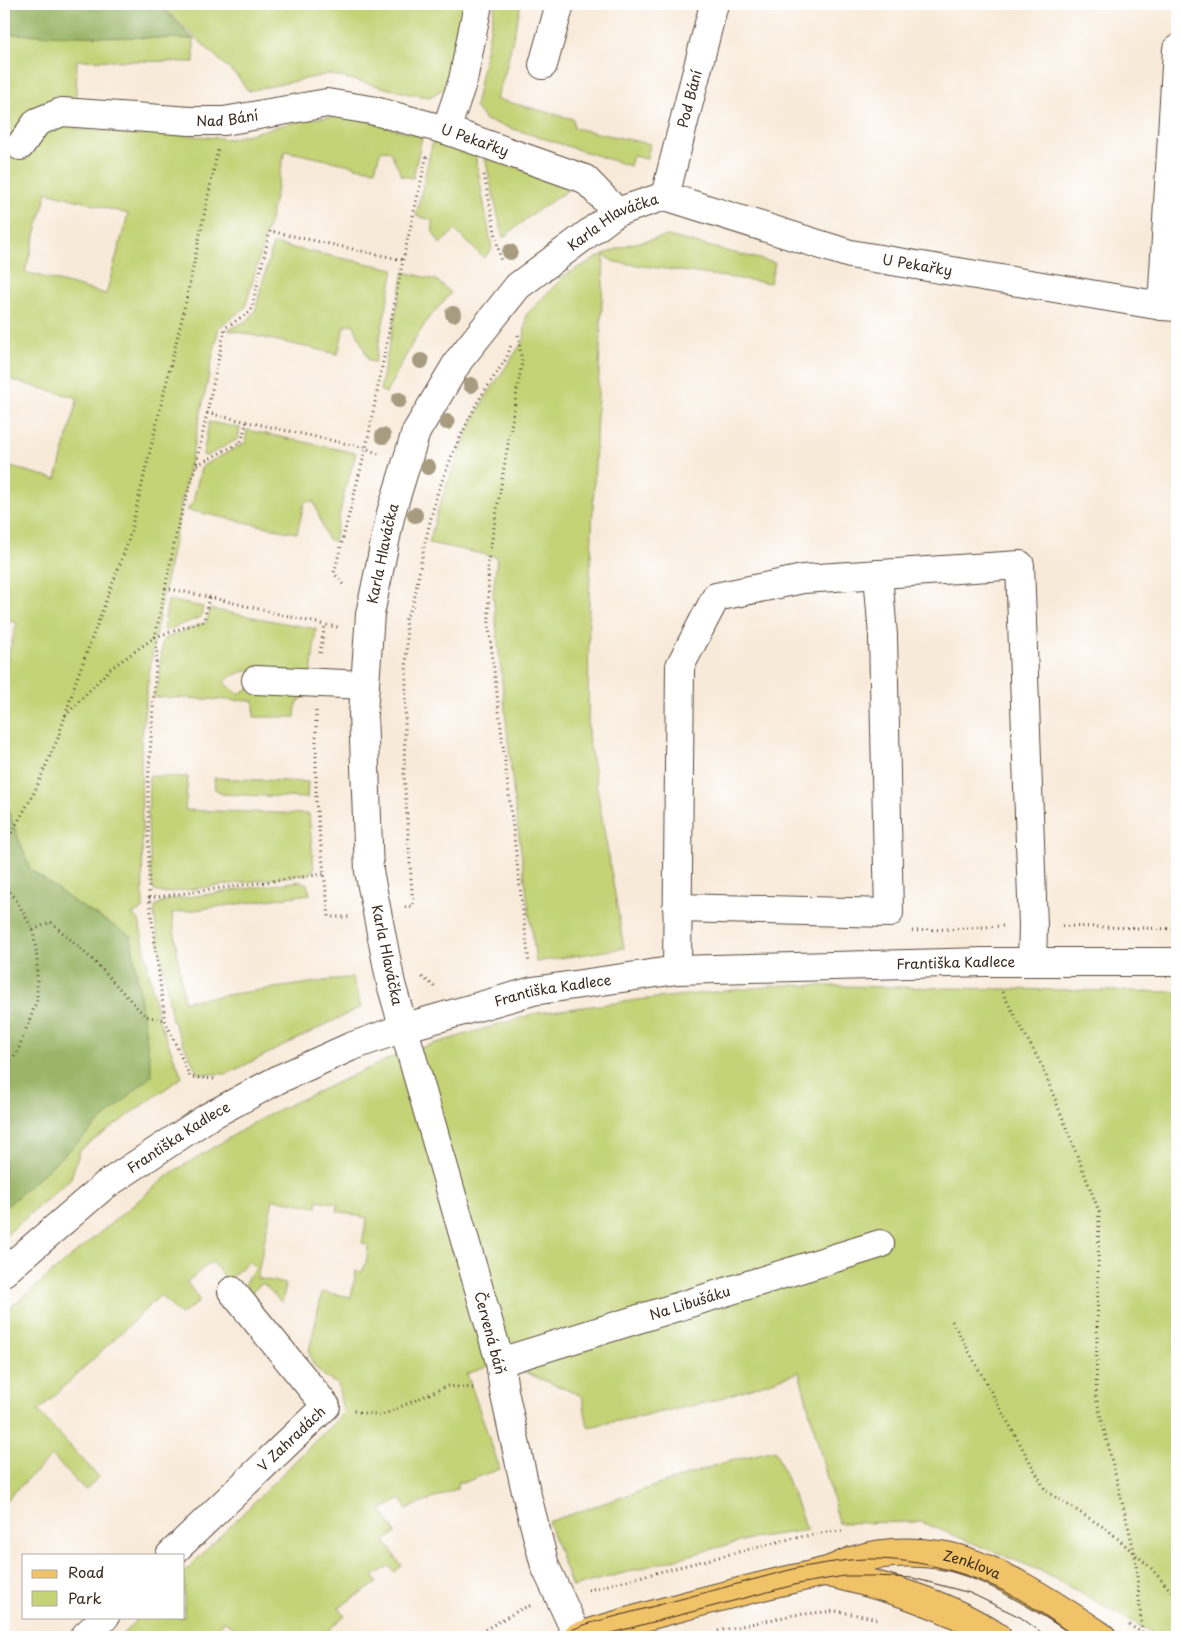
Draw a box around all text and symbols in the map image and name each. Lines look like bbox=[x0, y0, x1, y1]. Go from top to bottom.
street label: Pod Bání bbox=[672, 68, 707, 130]
street label: Nad Bání bbox=[196, 104, 260, 131]
street label: U Pekařky bbox=[438, 118, 512, 161]
street label: Karla Hlaváčka bbox=[563, 188, 661, 256]
street label: U Pekařky bbox=[881, 249, 954, 281]
street label: Karla Hlaváčka bbox=[361, 500, 404, 606]
street label: Karla Hlaváčka bbox=[367, 903, 409, 1008]
street label: Františka Kadlece bbox=[896, 951, 1016, 974]
street label: Františka Kadlece bbox=[492, 969, 613, 1012]
street label: Františka Kadlece bbox=[123, 1096, 234, 1178]
street label: Na Libušáku bbox=[647, 1280, 733, 1325]
street label: Červená báň bbox=[469, 1289, 512, 1377]
street label: V Zahradách bbox=[252, 1401, 330, 1476]
street label: Zenklova bbox=[941, 1545, 1005, 1584]
legend bbox=[22, 1554, 185, 1618]
text: Road bbox=[68, 1560, 104, 1583]
text: Park bbox=[68, 1586, 102, 1609]

